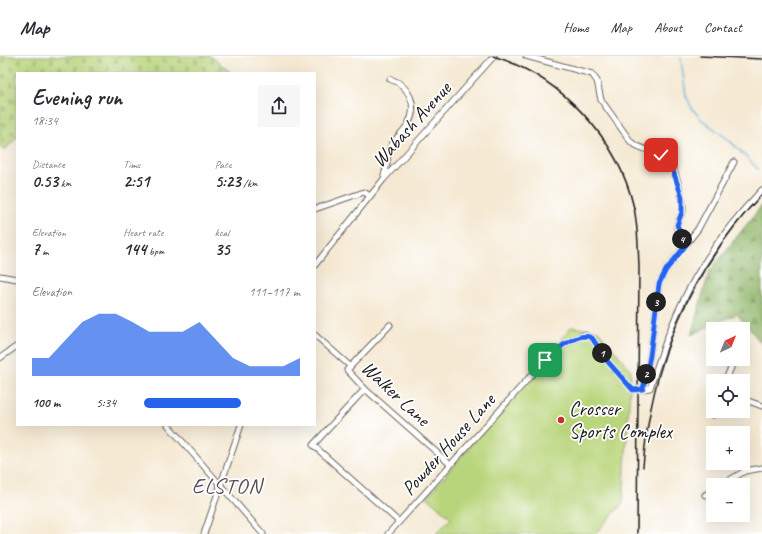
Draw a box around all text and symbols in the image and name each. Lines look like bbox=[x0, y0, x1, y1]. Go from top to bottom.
text: Map bbox=[20, 16, 50, 40]
text: Home bbox=[563, 19, 589, 36]
text: Map bbox=[611, 19, 632, 36]
text: About bbox=[654, 19, 682, 36]
text: Contact bbox=[704, 19, 742, 36]
street label: Wabash Avenue bbox=[366, 75, 457, 172]
text: Evening run bbox=[32, 84, 122, 112]
button: share bbox=[258, 85, 300, 127]
text: 18:34 bbox=[32, 113, 58, 129]
pin bbox=[644, 138, 678, 172]
icon: check bbox=[650, 144, 672, 166]
text: Distance bbox=[32, 157, 65, 171]
text: Time bbox=[123, 157, 140, 171]
text: Pace bbox=[215, 157, 232, 171]
text: 0.53 bbox=[32, 171, 58, 192]
text: 2:51 bbox=[123, 171, 149, 192]
text: 5:23 bbox=[215, 171, 241, 192]
text: km bbox=[58, 176, 71, 190]
text: /km bbox=[241, 176, 258, 190]
text: Elevation bbox=[32, 225, 66, 239]
text: Heart rate bbox=[123, 225, 163, 239]
text: kcal bbox=[215, 225, 229, 239]
pin: 4 bbox=[672, 229, 692, 249]
text: 4 bbox=[680, 232, 684, 246]
text: 7 bbox=[32, 239, 40, 260]
text: 144 bbox=[123, 239, 146, 260]
text: 35 bbox=[215, 239, 230, 260]
text: m bbox=[40, 244, 48, 258]
text: bpm bbox=[146, 244, 164, 258]
text: Elevation bbox=[32, 284, 72, 300]
text: 111–117 m bbox=[249, 284, 300, 300]
pin: 3 bbox=[646, 292, 666, 312]
text: 3 bbox=[654, 295, 658, 309]
north arrow bbox=[706, 322, 750, 366]
map controls bbox=[706, 322, 750, 522]
pin bbox=[528, 343, 562, 377]
pin: 1 bbox=[592, 343, 612, 363]
text: 1 bbox=[600, 346, 604, 360]
icon: arrive bbox=[534, 349, 556, 371]
street label: Walker Lane bbox=[356, 355, 436, 432]
pin: 2 bbox=[636, 364, 656, 384]
text: 2 bbox=[644, 367, 648, 381]
button: locate bbox=[706, 374, 750, 418]
street label: Powder House Lane bbox=[396, 387, 502, 500]
text: 100 m bbox=[32, 395, 60, 411]
text: 5:34 bbox=[96, 395, 116, 411]
place label: Crosser Sports Complex bbox=[569, 396, 674, 444]
marker: Crosser Sports Complex bbox=[556, 415, 566, 425]
button: + bbox=[706, 426, 750, 470]
district label: ELSTON bbox=[192, 472, 265, 500]
button: − bbox=[706, 478, 750, 522]

